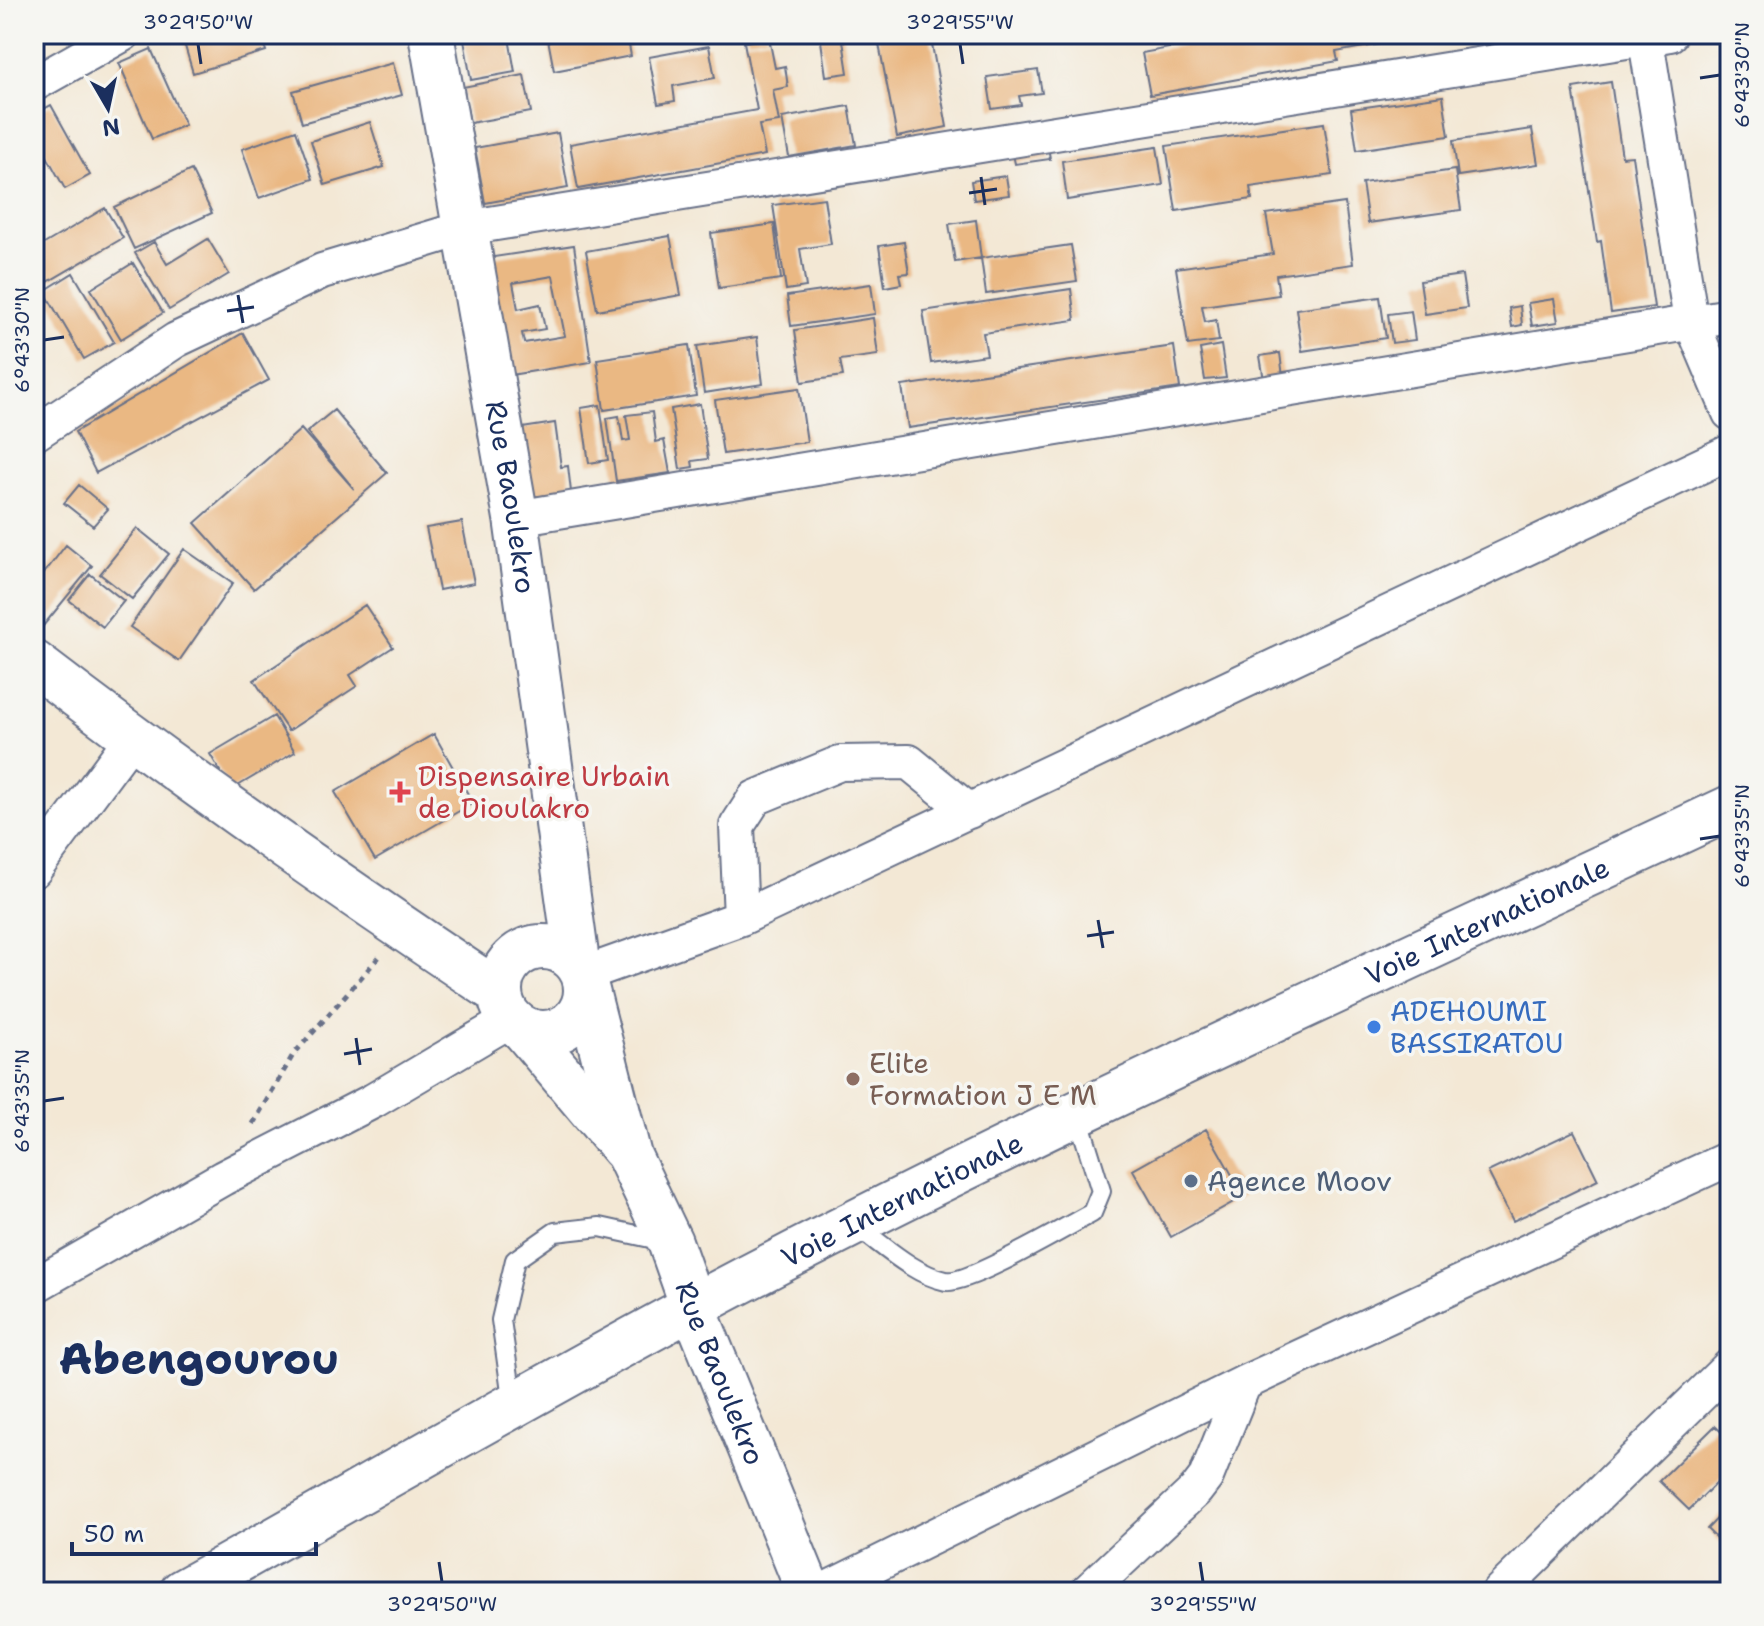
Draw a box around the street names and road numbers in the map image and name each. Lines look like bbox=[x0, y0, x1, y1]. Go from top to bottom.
street label: Rue Baoulekro bbox=[477, 398, 545, 596]
street label: Voie Internationale bbox=[1358, 848, 1615, 994]
street label: Voie Internationale bbox=[774, 1123, 1029, 1276]
street label: Rue Baoulekro bbox=[666, 1276, 774, 1471]

